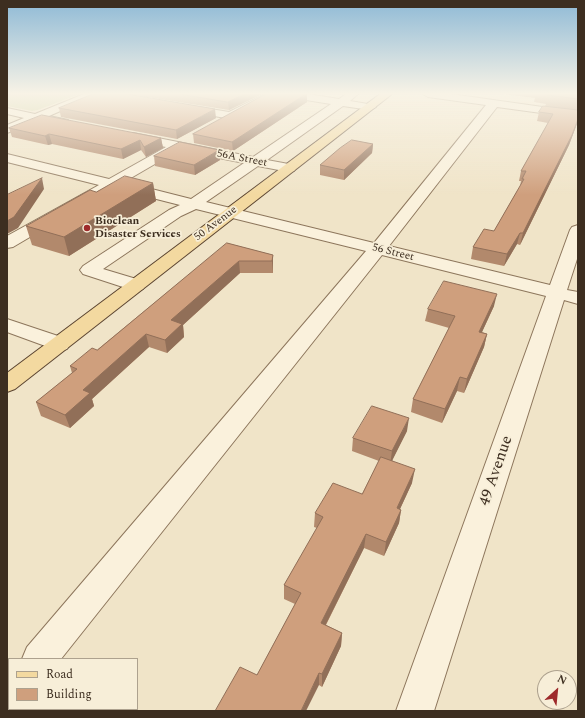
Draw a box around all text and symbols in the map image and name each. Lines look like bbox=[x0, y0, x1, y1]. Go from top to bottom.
street label: 56A Street bbox=[216, 148, 268, 170]
street label: 50 Avenue bbox=[192, 204, 240, 244]
place label: Bioclean Disaster Services bbox=[95, 215, 181, 241]
marker: Bioclean Disaster Services bbox=[82, 223, 92, 233]
street label: 56 Street bbox=[371, 241, 415, 265]
street label: 49 Avenue bbox=[476, 433, 518, 509]
legend bbox=[8, 658, 138, 710]
text: Road bbox=[46, 665, 73, 684]
north arrow bbox=[537, 670, 577, 710]
text: N bbox=[554, 670, 570, 689]
text: Building bbox=[46, 685, 92, 704]

